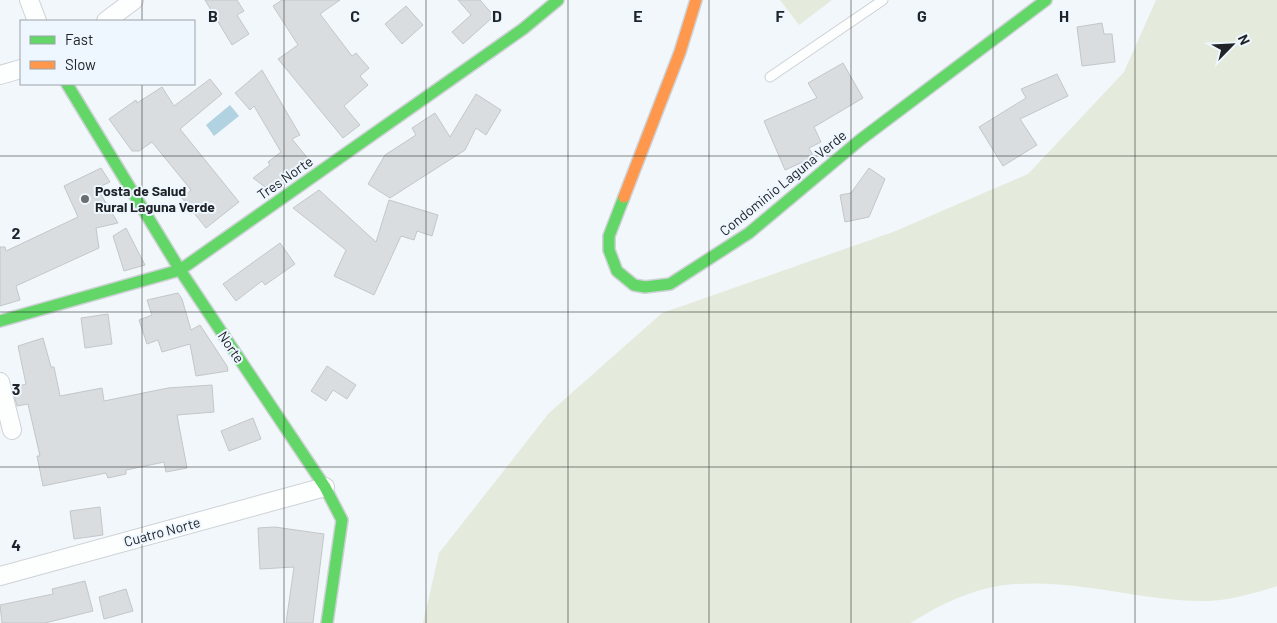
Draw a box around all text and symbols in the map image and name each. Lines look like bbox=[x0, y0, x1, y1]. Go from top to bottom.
text: B bbox=[208, 6, 218, 25]
text: C bbox=[350, 6, 360, 25]
text: D bbox=[492, 6, 502, 25]
text: E bbox=[633, 6, 643, 25]
text: F bbox=[776, 6, 785, 25]
text: G bbox=[917, 6, 927, 25]
text: H bbox=[1059, 6, 1069, 25]
legend bbox=[20, 20, 195, 85]
north arrow bbox=[1207, 20, 1257, 70]
text: Fast bbox=[65, 30, 93, 48]
text: N bbox=[1235, 32, 1254, 47]
text: Slow bbox=[65, 55, 96, 73]
street label: Condominio Laguna Verde bbox=[716, 126, 850, 239]
street label: Tres Norte bbox=[254, 152, 316, 203]
place label: Posta de Salud Rural Laguna Verde bbox=[95, 182, 215, 215]
marker: Posta de Salud Rural Laguna Verde bbox=[79, 193, 91, 205]
text: 2 bbox=[12, 223, 21, 242]
street label: Norte bbox=[215, 328, 248, 366]
text: 3 bbox=[12, 379, 20, 398]
street label: Cuatro Norte bbox=[122, 513, 202, 550]
text: 4 bbox=[11, 535, 21, 554]

